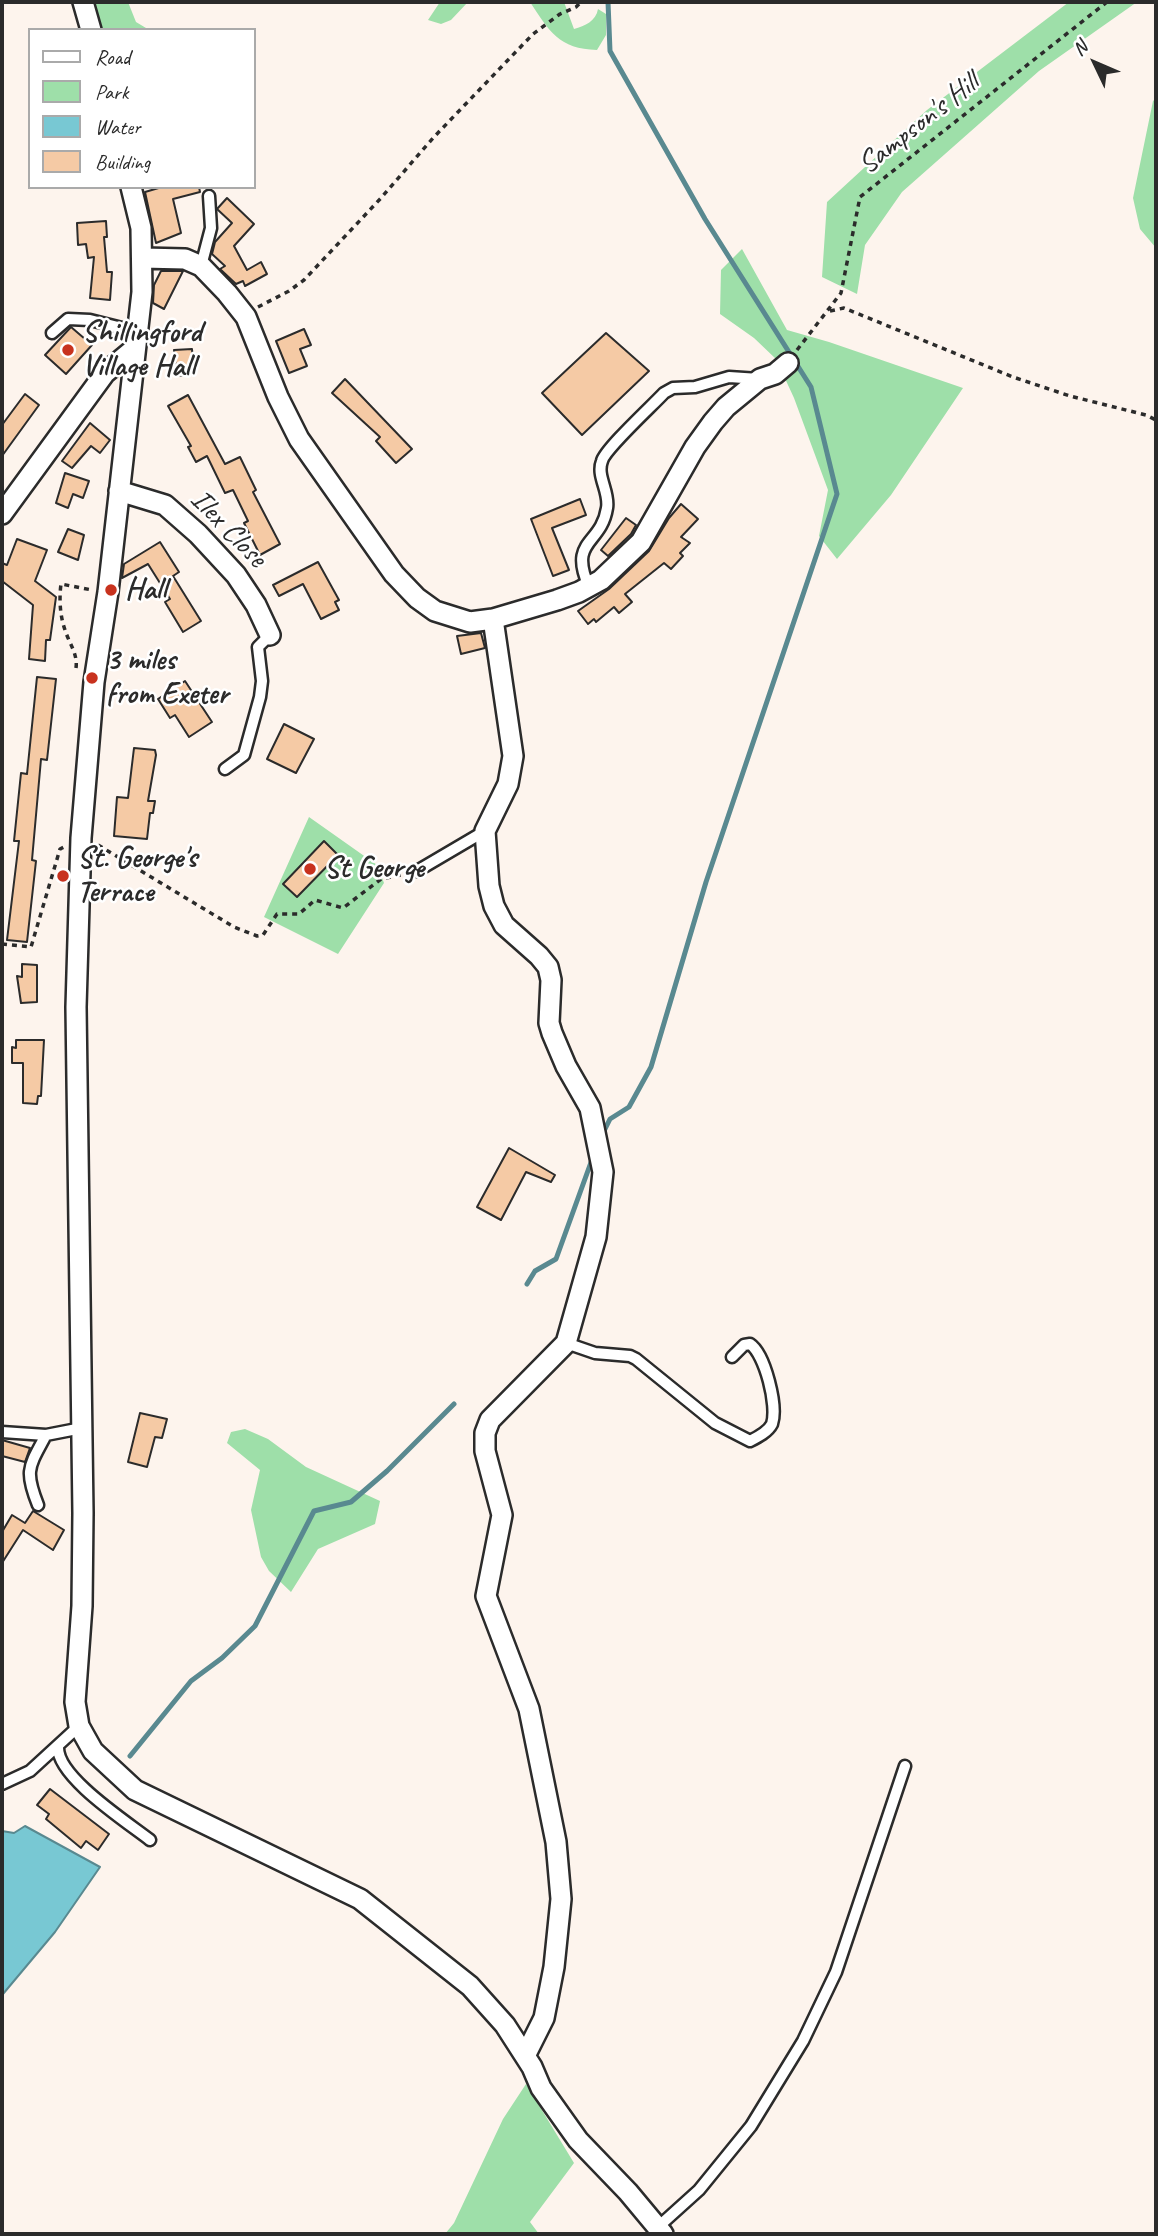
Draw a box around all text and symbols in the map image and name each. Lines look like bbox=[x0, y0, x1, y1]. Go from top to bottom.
legend bbox=[28, 28, 256, 189]
north arrow bbox=[1060, 28, 1130, 98]
text: N bbox=[1067, 36, 1093, 61]
text: Road bbox=[95, 44, 130, 70]
street label: Sampson's Hill bbox=[851, 66, 987, 182]
text: Park bbox=[95, 79, 128, 105]
text: Water bbox=[95, 114, 141, 140]
text: Building bbox=[95, 149, 150, 175]
place label: Shillingford Village Hall bbox=[82, 315, 201, 386]
marker: Shillingford Village Hall bbox=[60, 342, 76, 358]
street label: Ilex Close bbox=[182, 482, 274, 576]
place label: Hall bbox=[125, 572, 166, 608]
marker: Hall bbox=[103, 582, 119, 598]
place label: 3 miles from Exeter bbox=[106, 643, 228, 714]
marker: 3 miles from Exeter bbox=[84, 670, 100, 686]
place label: St. George's Terrace bbox=[77, 841, 197, 911]
place label: St George bbox=[324, 851, 424, 887]
marker: St George bbox=[302, 861, 318, 877]
marker: St. George's Terrace bbox=[55, 868, 71, 884]

